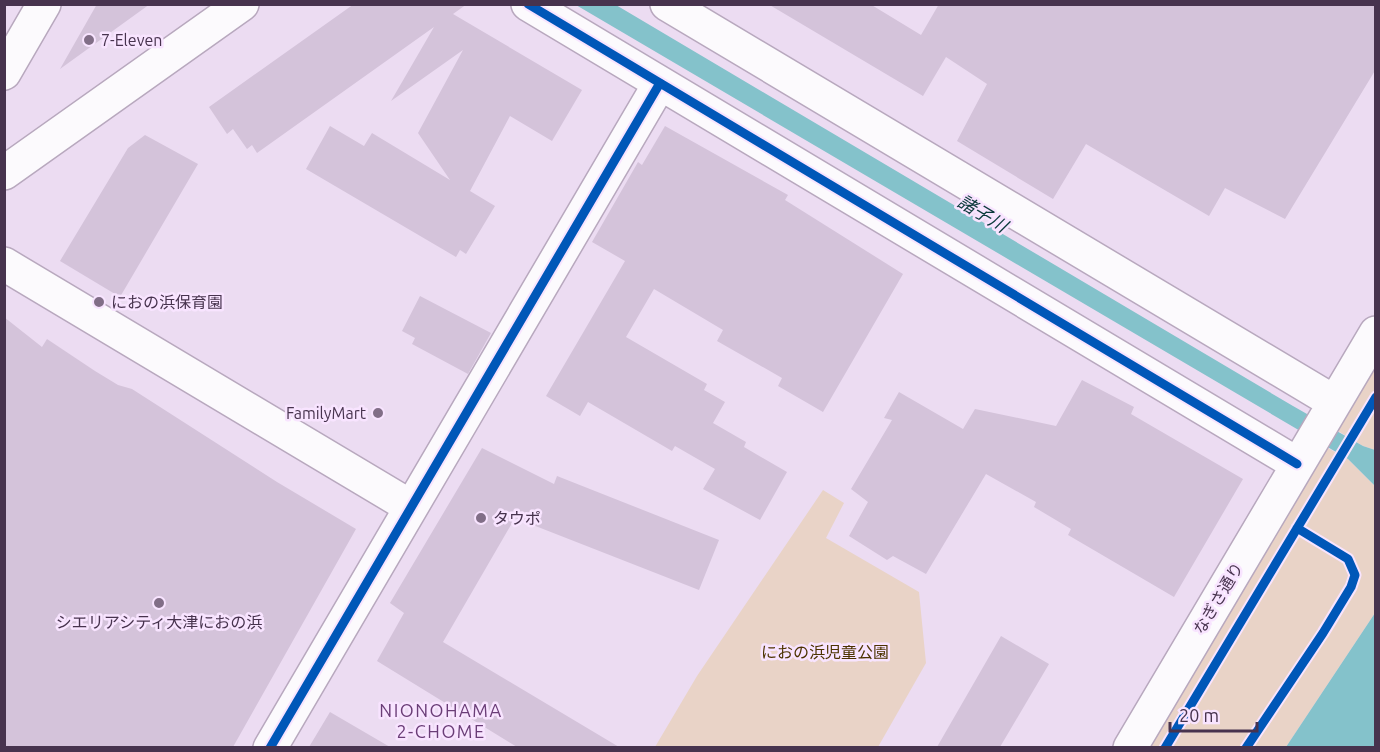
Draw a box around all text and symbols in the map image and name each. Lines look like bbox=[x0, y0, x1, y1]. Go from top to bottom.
place label: 7-Eleven bbox=[101, 31, 162, 49]
marker: 7-Eleven bbox=[82, 33, 96, 47]
water label: 諸子川 bbox=[955, 191, 1013, 237]
place label: におの浜保育園 bbox=[111, 293, 223, 311]
marker: におの浜保育園 bbox=[92, 295, 106, 309]
place label: FamilyMart bbox=[286, 404, 367, 422]
marker: FamilyMart bbox=[371, 406, 385, 420]
place label: タウポ bbox=[493, 509, 541, 527]
marker: タウポ bbox=[474, 511, 488, 525]
street label: なぎさ通り bbox=[1190, 559, 1246, 637]
marker: シエリアシティ大津におの浜 bbox=[152, 596, 166, 610]
place label: シエリアシティ大津におの浜 bbox=[56, 613, 262, 631]
park label: におの浜児童公園 bbox=[761, 643, 889, 661]
scale bar bbox=[1170, 695, 1257, 733]
district label: NIONOHAMA 2-CHOME bbox=[379, 700, 503, 741]
text: 20 m bbox=[1179, 705, 1219, 725]

